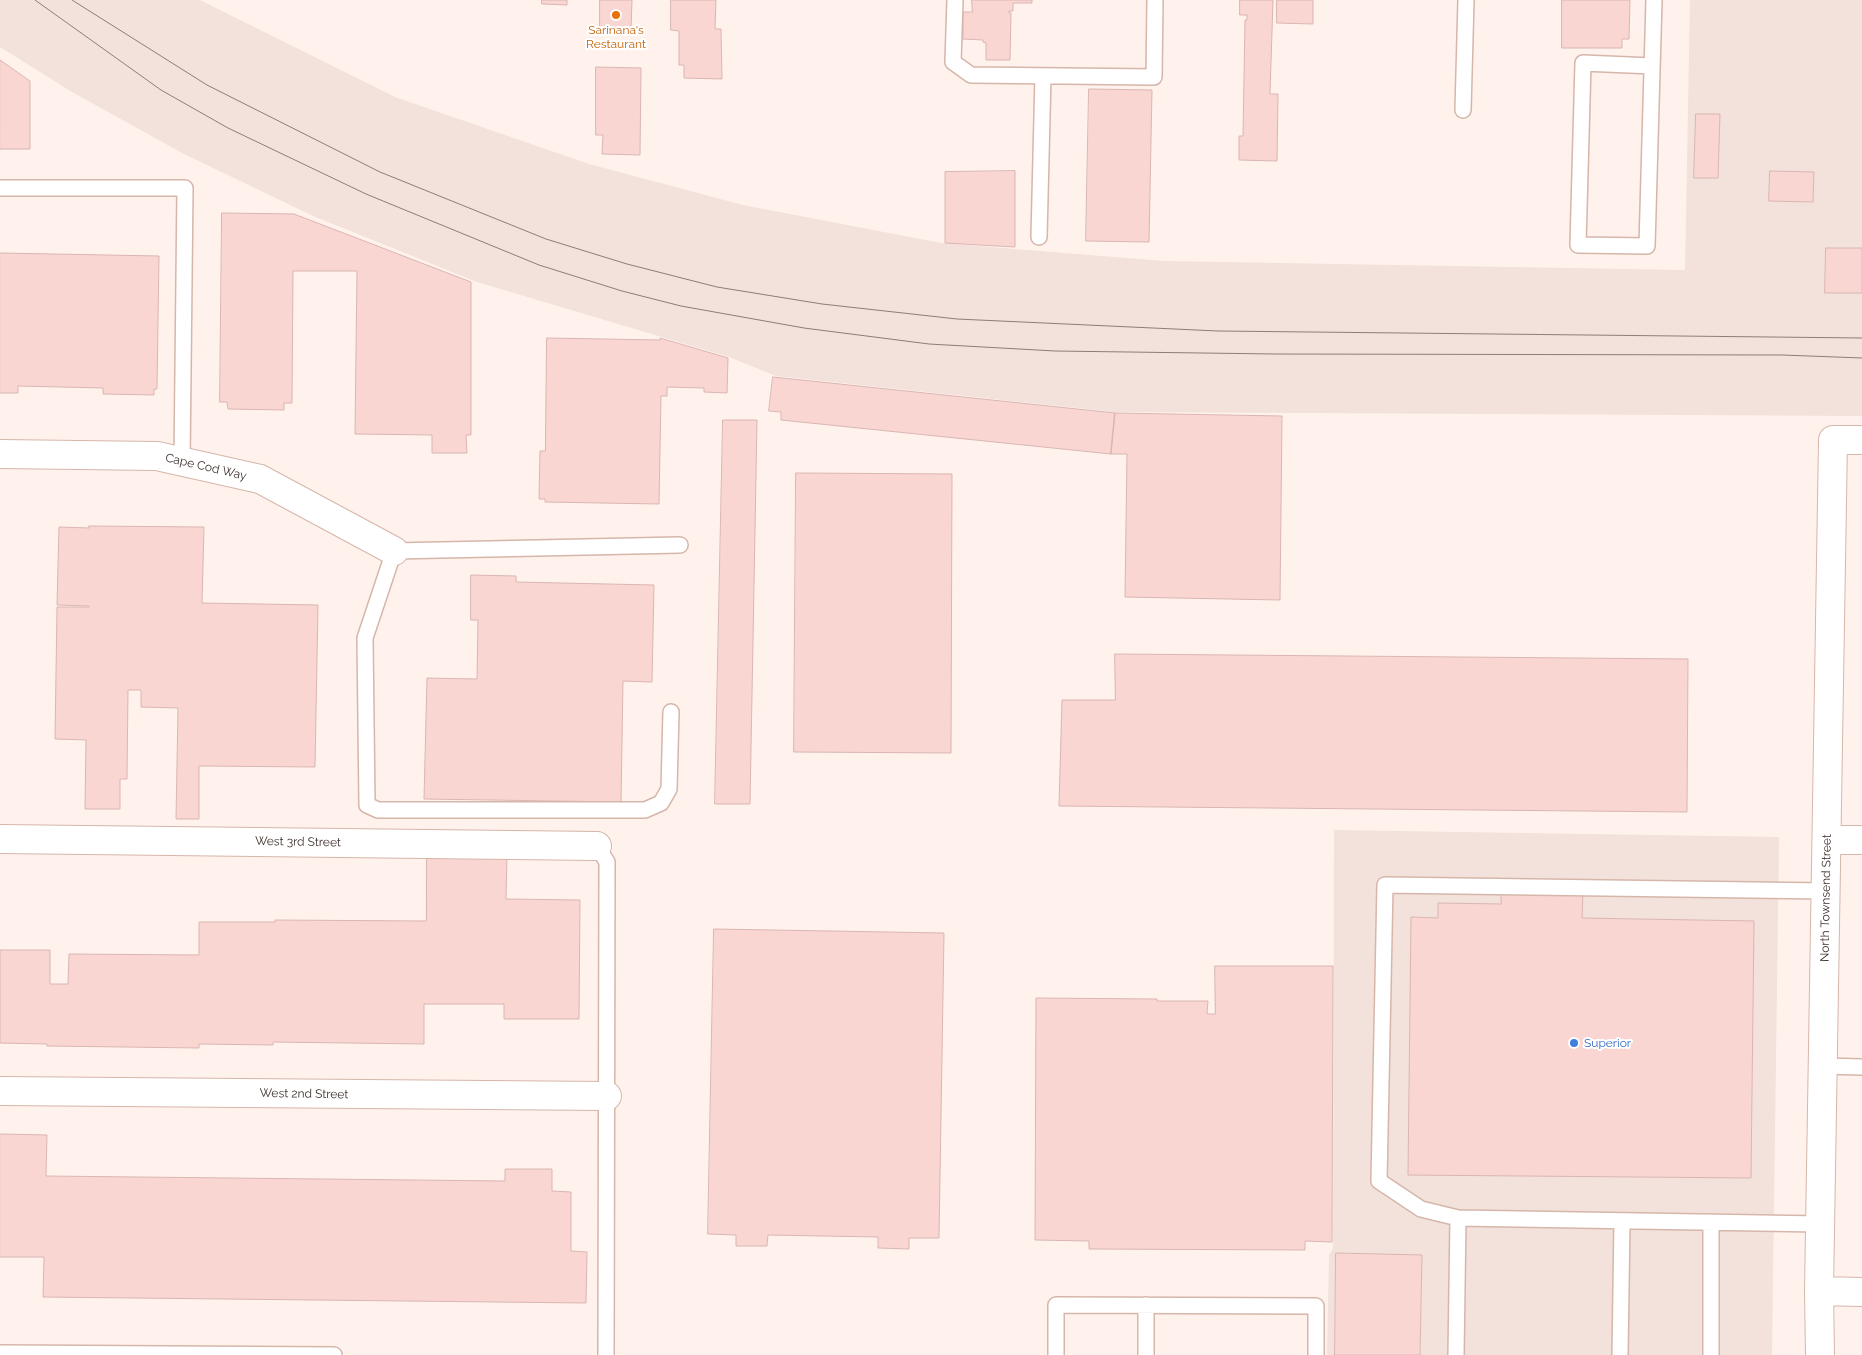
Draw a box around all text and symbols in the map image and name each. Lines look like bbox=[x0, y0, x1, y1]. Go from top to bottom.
marker: Sarinana's Restaurant bbox=[610, 9, 622, 21]
place label: Sarinana's Restaurant bbox=[586, 23, 646, 51]
street label: Cape Cod Way bbox=[164, 451, 248, 483]
street label: West 3rd Street bbox=[255, 834, 341, 850]
street label: North Townsend Street bbox=[1818, 834, 1834, 962]
place label: Superior bbox=[1584, 1036, 1631, 1050]
marker: Superior bbox=[1568, 1037, 1580, 1049]
street label: West 2nd Street bbox=[260, 1086, 348, 1102]

